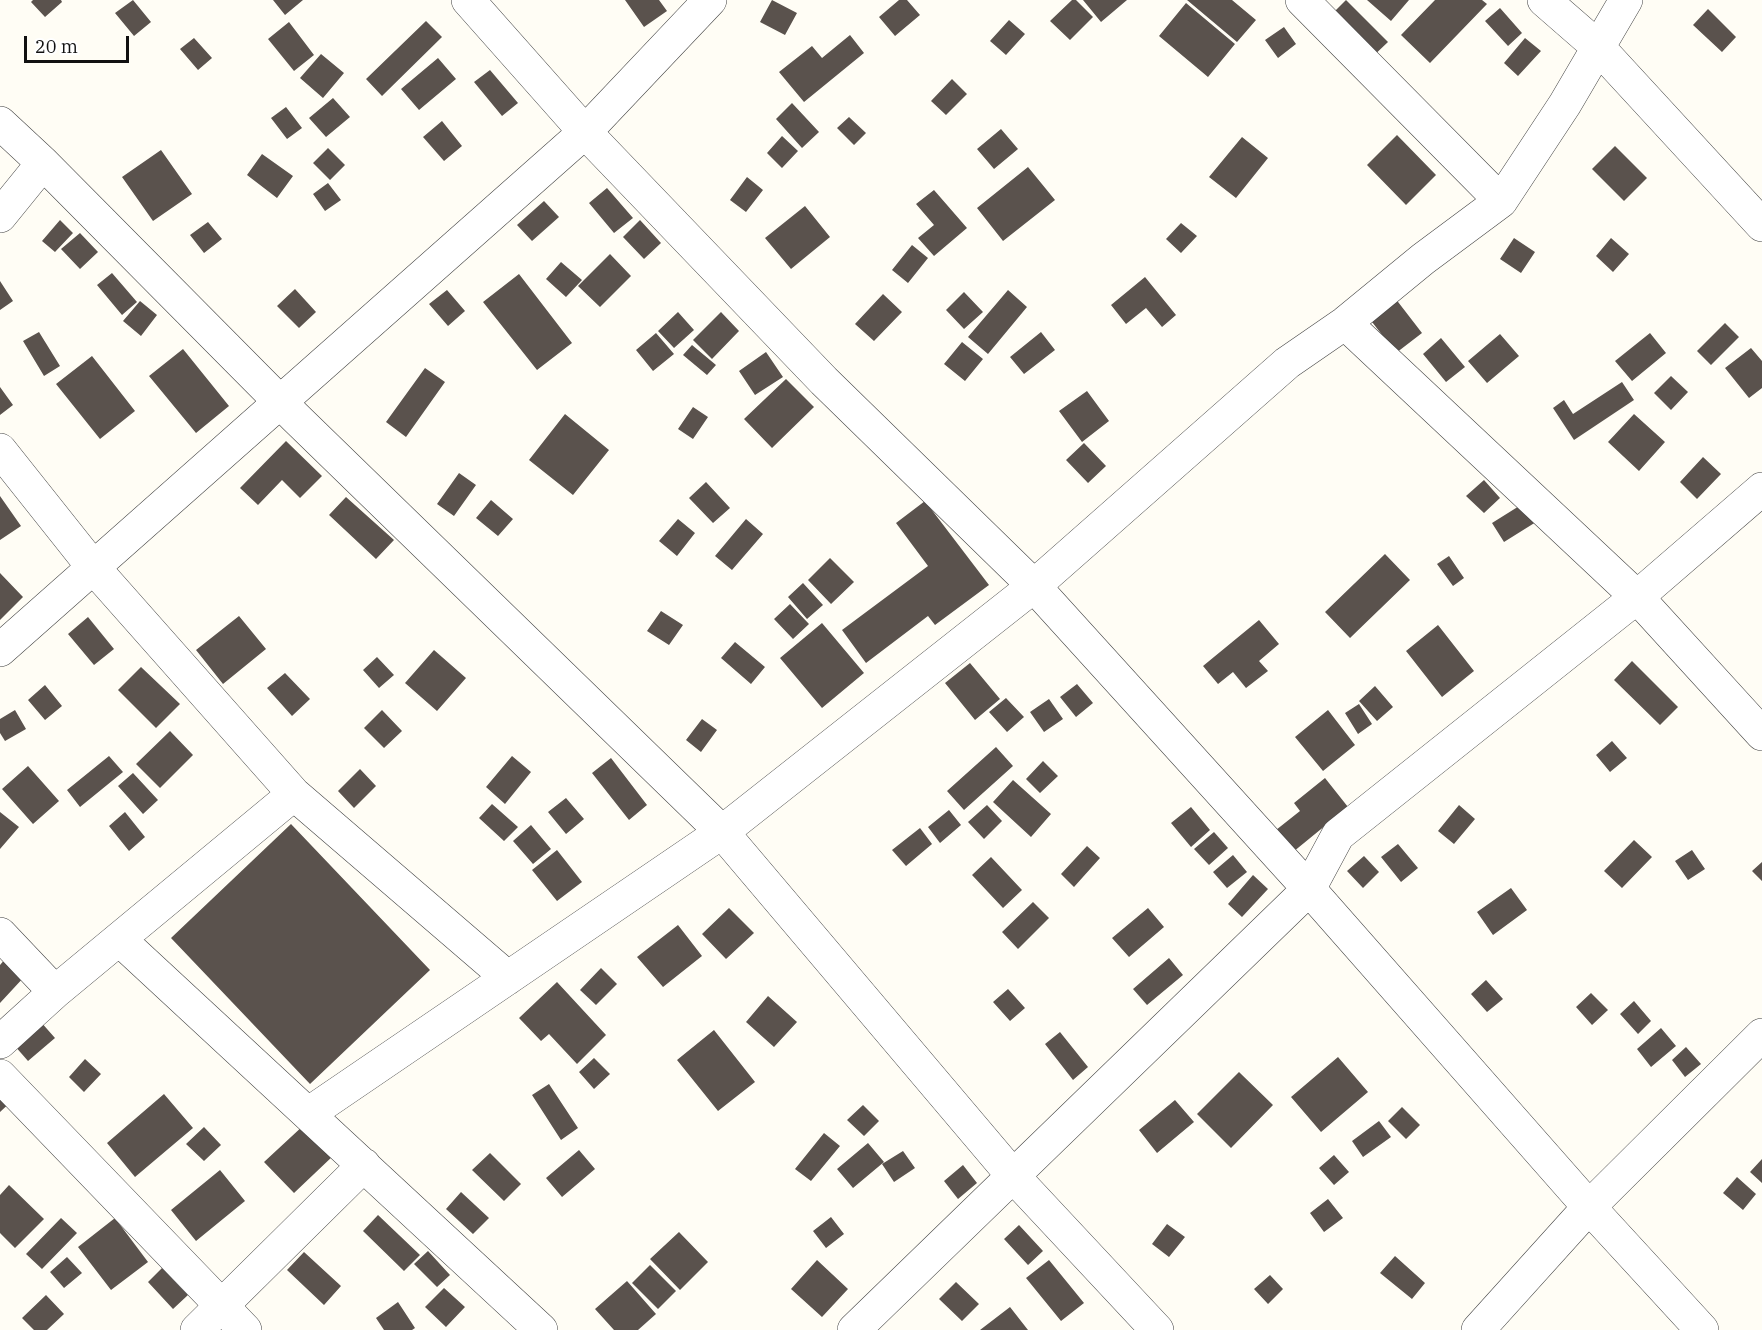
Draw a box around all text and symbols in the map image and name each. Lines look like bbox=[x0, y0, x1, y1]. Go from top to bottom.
scale bar bbox=[27, 24, 132, 62]
text: 20 m bbox=[35, 35, 78, 58]

